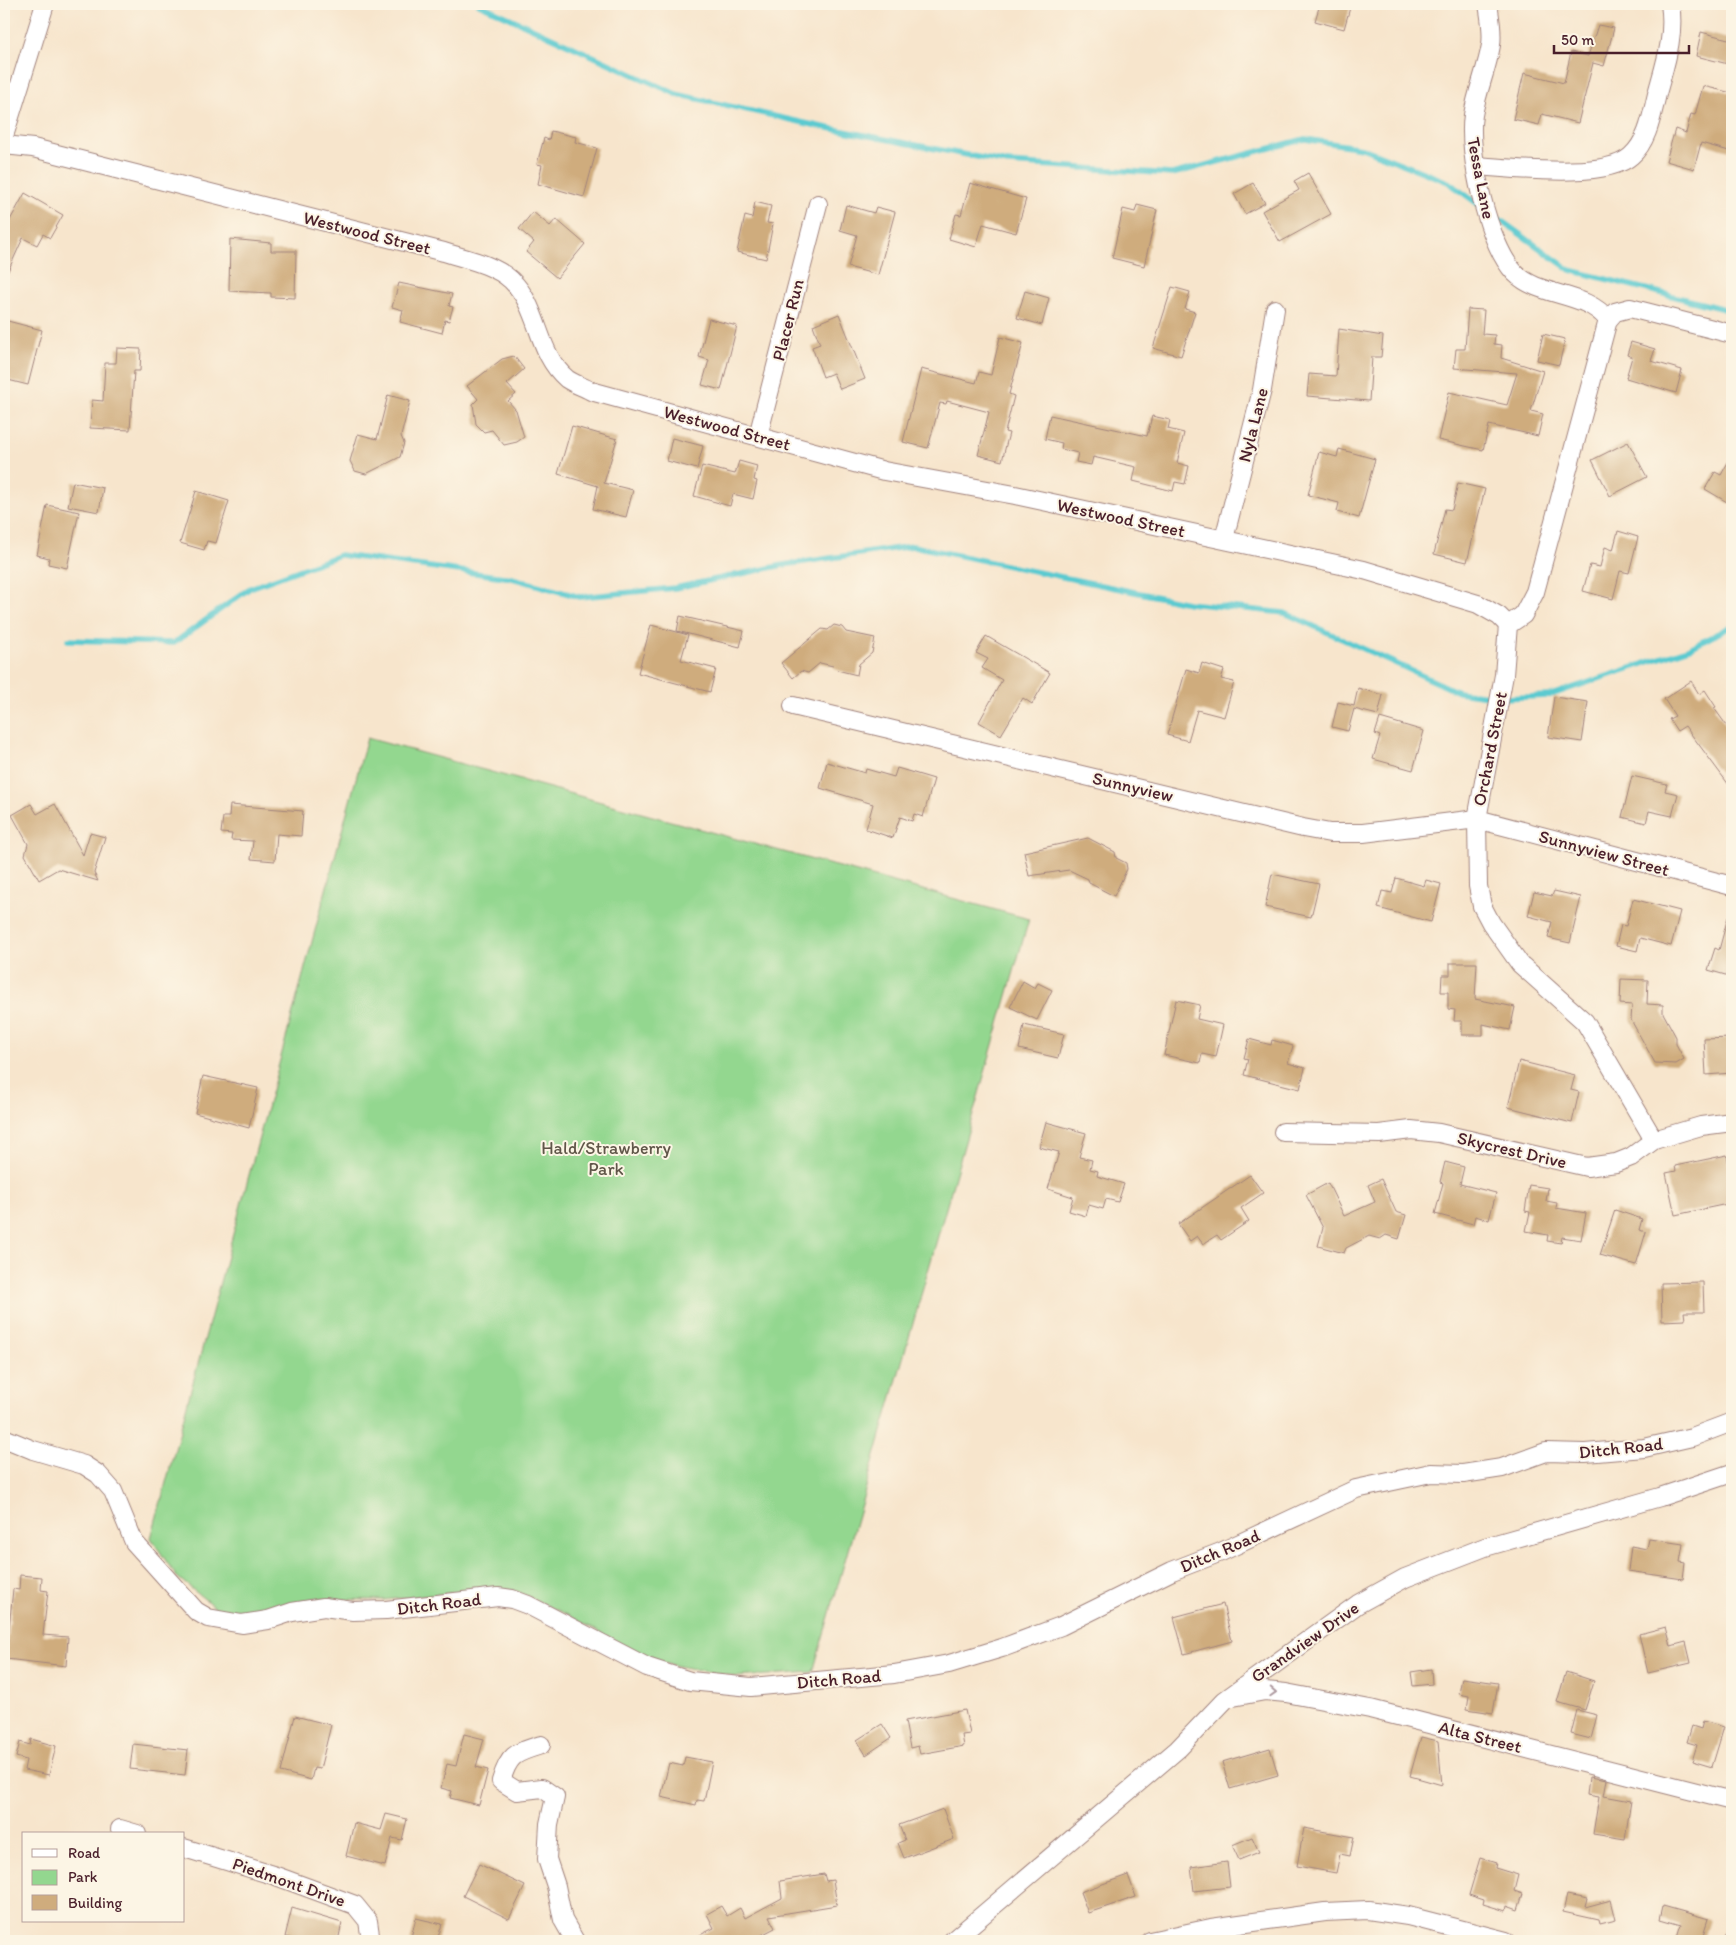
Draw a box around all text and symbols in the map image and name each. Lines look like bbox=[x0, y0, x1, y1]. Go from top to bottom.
scale bar bbox=[1554, 22, 1688, 54]
text: 50 m bbox=[1561, 31, 1594, 49]
street label: Tessa Lane bbox=[1462, 135, 1500, 221]
street label: Westwood Street bbox=[301, 207, 433, 260]
street label: Placer Run bbox=[767, 277, 809, 363]
street label: Nyla Lane bbox=[1233, 385, 1273, 465]
street label: Westwood Street bbox=[661, 400, 793, 456]
street label: Westwood Street bbox=[1055, 494, 1187, 542]
street label: Orchard Street bbox=[1468, 690, 1512, 808]
street label: Sunnyview bbox=[1090, 767, 1176, 807]
street label: Sunnyview Street bbox=[1536, 825, 1672, 881]
street label: Skycrest Drive bbox=[1455, 1127, 1569, 1173]
park label: Hald/Strawberry Park bbox=[541, 1137, 671, 1180]
street label: Ditch Road bbox=[1578, 1433, 1664, 1463]
street label: Ditch Road bbox=[1177, 1524, 1263, 1578]
street label: Ditch Road bbox=[396, 1588, 482, 1620]
street label: Grandview Drive bbox=[1247, 1597, 1363, 1687]
street label: Ditch Road bbox=[796, 1664, 882, 1694]
one-way arrow bbox=[1269, 1687, 1277, 1698]
street label: Alta Street bbox=[1436, 1716, 1524, 1758]
legend bbox=[22, 1832, 185, 1922]
text: Road bbox=[68, 1844, 101, 1862]
street label: Piedmont Drive bbox=[230, 1852, 348, 1912]
text: Park bbox=[68, 1868, 98, 1886]
text: Building bbox=[68, 1894, 122, 1912]

